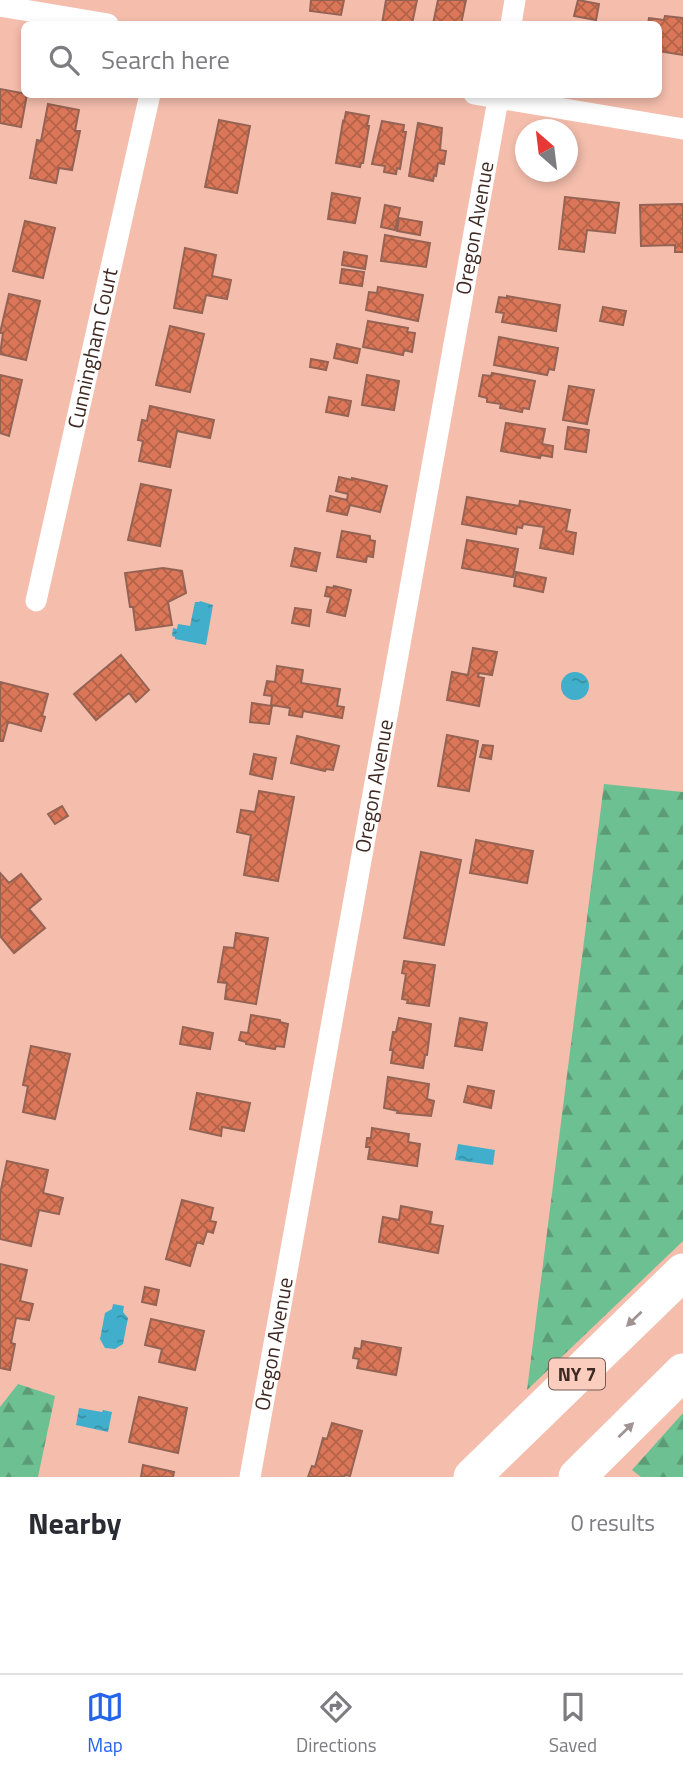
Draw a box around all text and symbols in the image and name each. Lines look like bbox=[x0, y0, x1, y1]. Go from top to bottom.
search box bbox=[21, 21, 662, 98]
text: Search here bbox=[101, 40, 230, 79]
icon: search bbox=[45, 41, 83, 79]
north arrow bbox=[515, 119, 578, 182]
street label: Oregon Avenue bbox=[446, 159, 502, 297]
street label: Cunningham Court bbox=[58, 264, 126, 431]
street label: Oregon Avenue bbox=[346, 717, 401, 855]
street label: Oregon Avenue bbox=[245, 1275, 301, 1413]
one-way arrow bbox=[626, 1311, 643, 1327]
road number: NY 7 bbox=[549, 1358, 605, 1390]
one-way arrow bbox=[617, 1421, 634, 1438]
text: Nearby bbox=[28, 1500, 121, 1546]
text: 0 results bbox=[571, 1505, 655, 1540]
tab: Map bbox=[86, 1688, 124, 1759]
tab: Directions bbox=[296, 1688, 377, 1759]
tab: Saved bbox=[549, 1688, 597, 1759]

